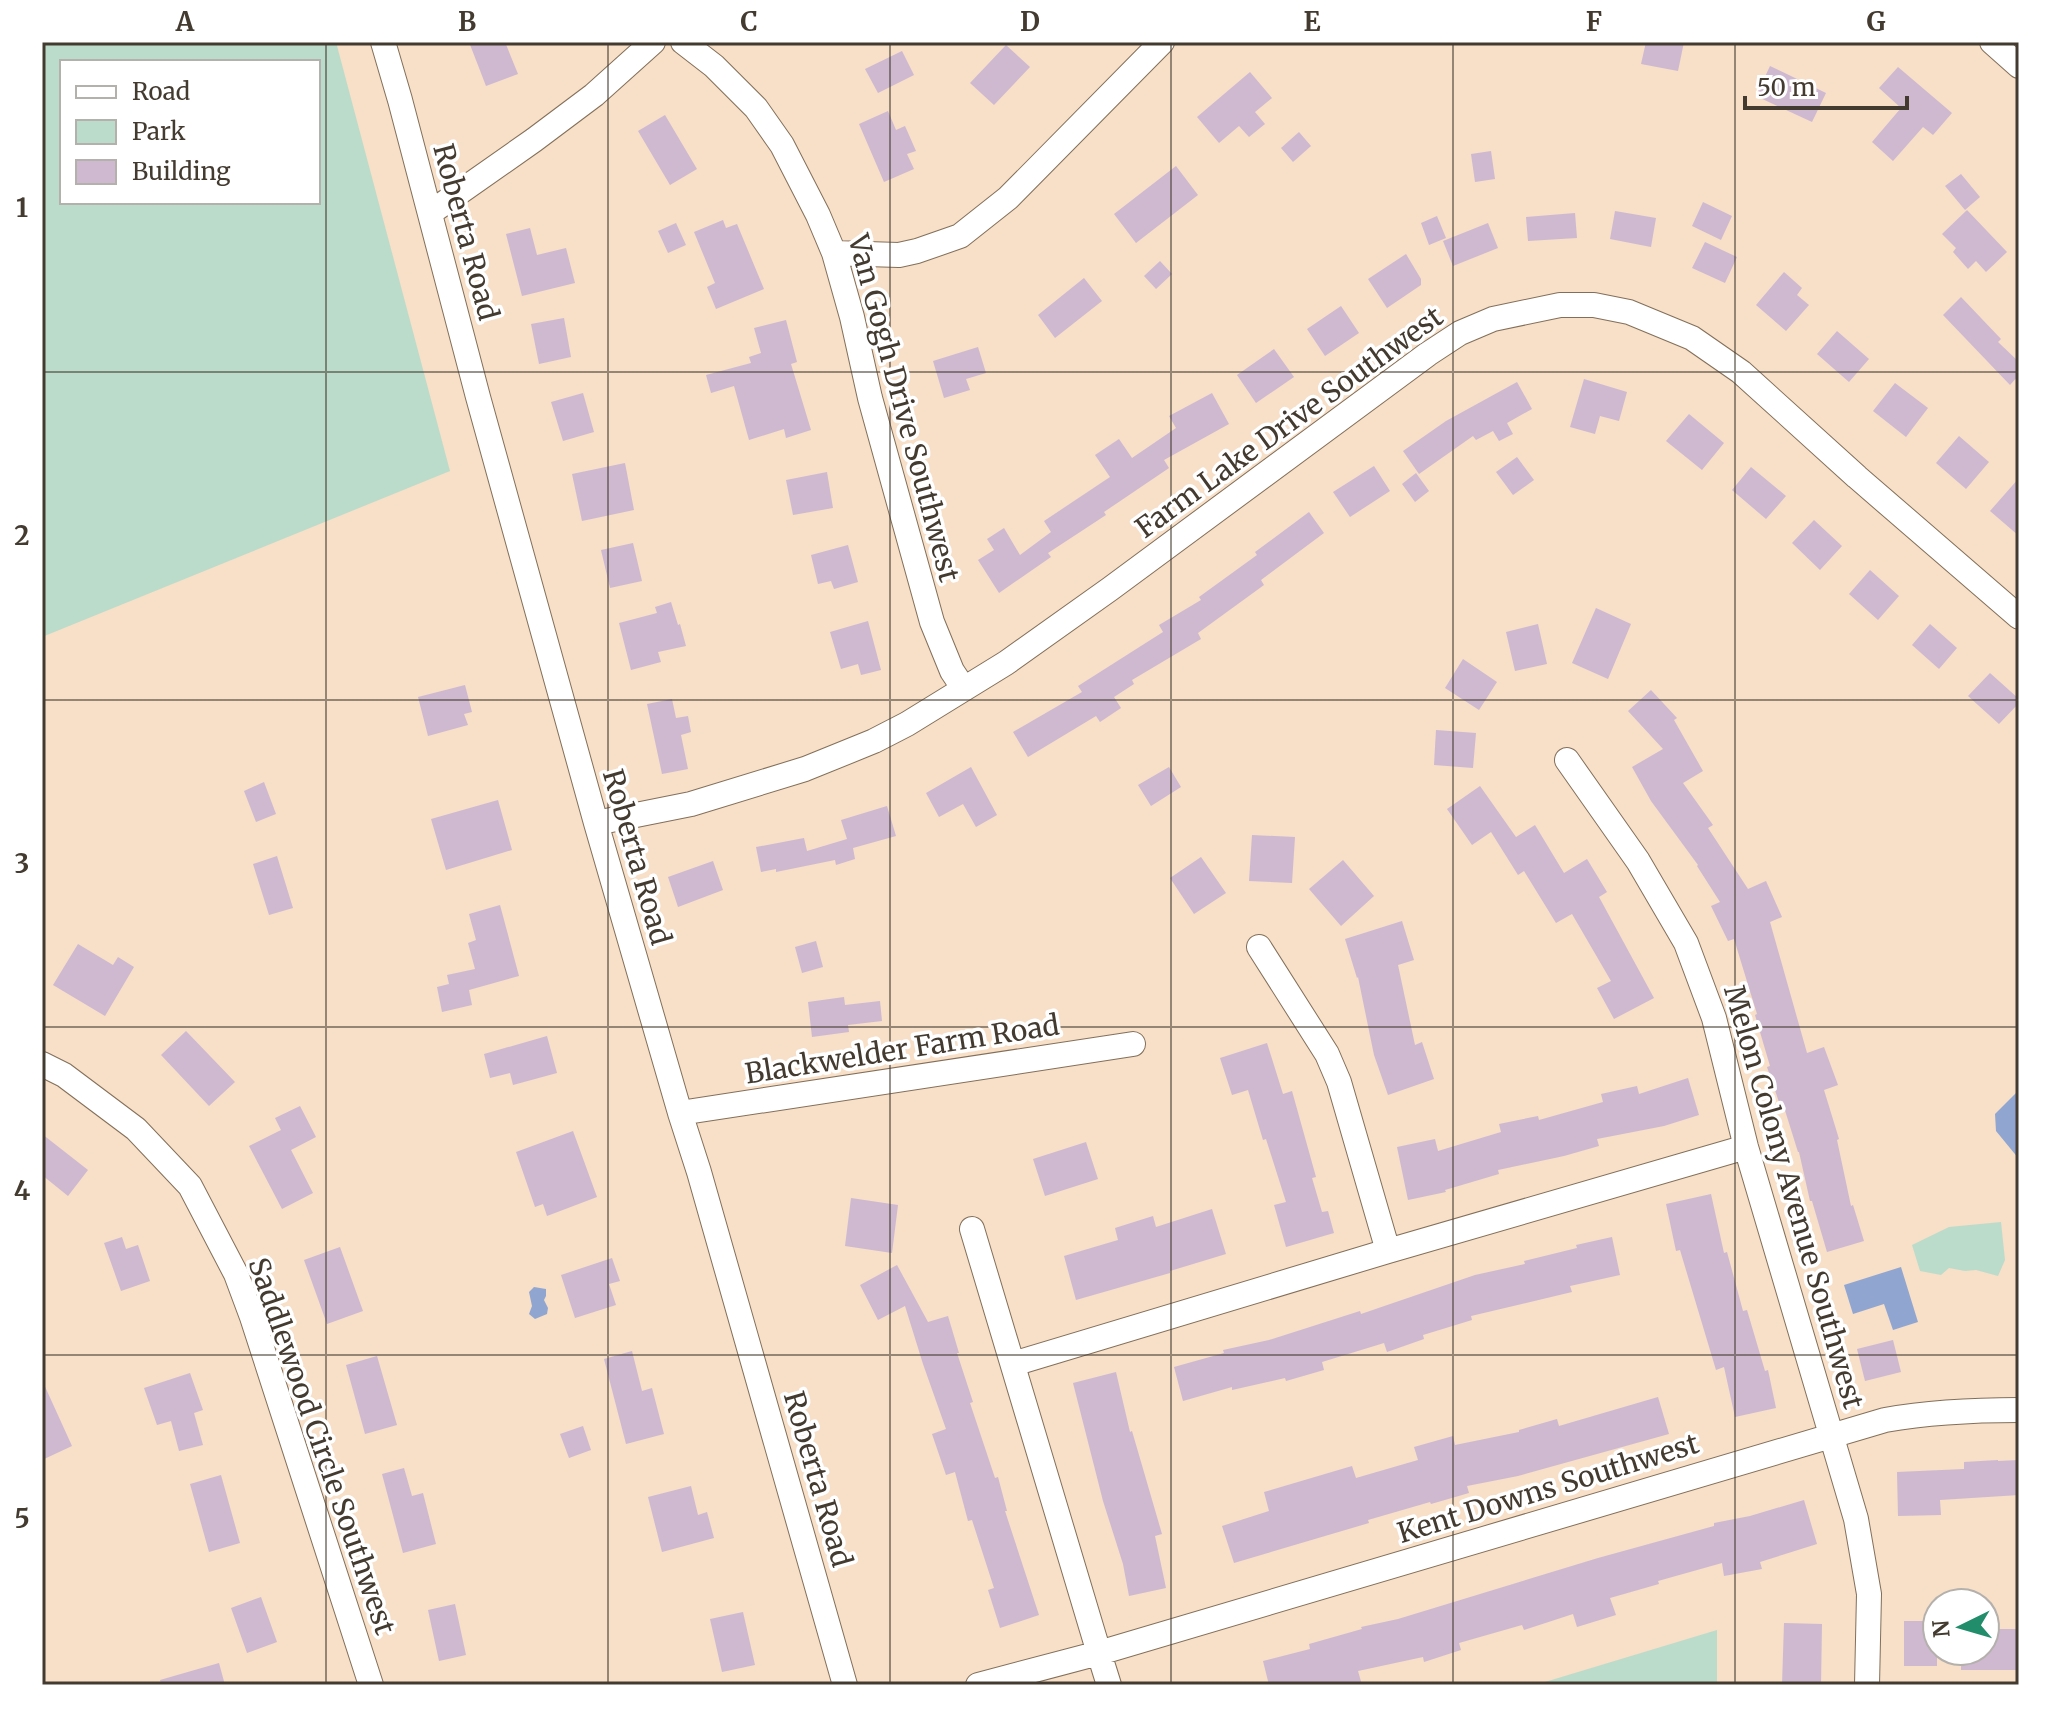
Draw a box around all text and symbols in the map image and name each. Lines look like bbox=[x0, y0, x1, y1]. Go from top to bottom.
text: A bbox=[175, 5, 195, 38]
text: B bbox=[458, 5, 476, 38]
text: C bbox=[740, 5, 758, 38]
text: D bbox=[1020, 5, 1040, 38]
text: E bbox=[1304, 5, 1321, 38]
text: F bbox=[1586, 5, 1602, 38]
text: G bbox=[1867, 5, 1886, 38]
legend bbox=[60, 60, 320, 204]
scale bar bbox=[1745, 60, 1907, 110]
text: 50 m bbox=[1757, 72, 1816, 103]
text: Road bbox=[132, 76, 190, 107]
text: Park bbox=[132, 116, 186, 147]
street label: Roberta Road bbox=[425, 140, 507, 324]
text: Building bbox=[132, 156, 231, 187]
text: 1 bbox=[16, 191, 28, 224]
street label: Van Gogh Drive Southwest bbox=[840, 229, 968, 586]
street label: Farm Lake Drive Southwest bbox=[1128, 298, 1450, 546]
text: 2 bbox=[14, 519, 30, 552]
street label: Roberta Road bbox=[595, 765, 679, 949]
text: 3 bbox=[15, 847, 29, 880]
street label: Melon Colony Avenue Southwest bbox=[1716, 981, 1872, 1413]
street label: Blackwelder Farm Road bbox=[742, 1006, 1062, 1092]
text: 4 bbox=[14, 1174, 31, 1207]
street label: Saddlewood Circle Southwest bbox=[240, 1253, 404, 1639]
street label: Roberta Road bbox=[776, 1387, 860, 1571]
street label: Kent Downs Southwest bbox=[1393, 1425, 1703, 1551]
text: 5 bbox=[14, 1502, 30, 1535]
north arrow bbox=[1921, 1587, 2001, 1667]
text: N bbox=[1926, 1618, 1956, 1639]

